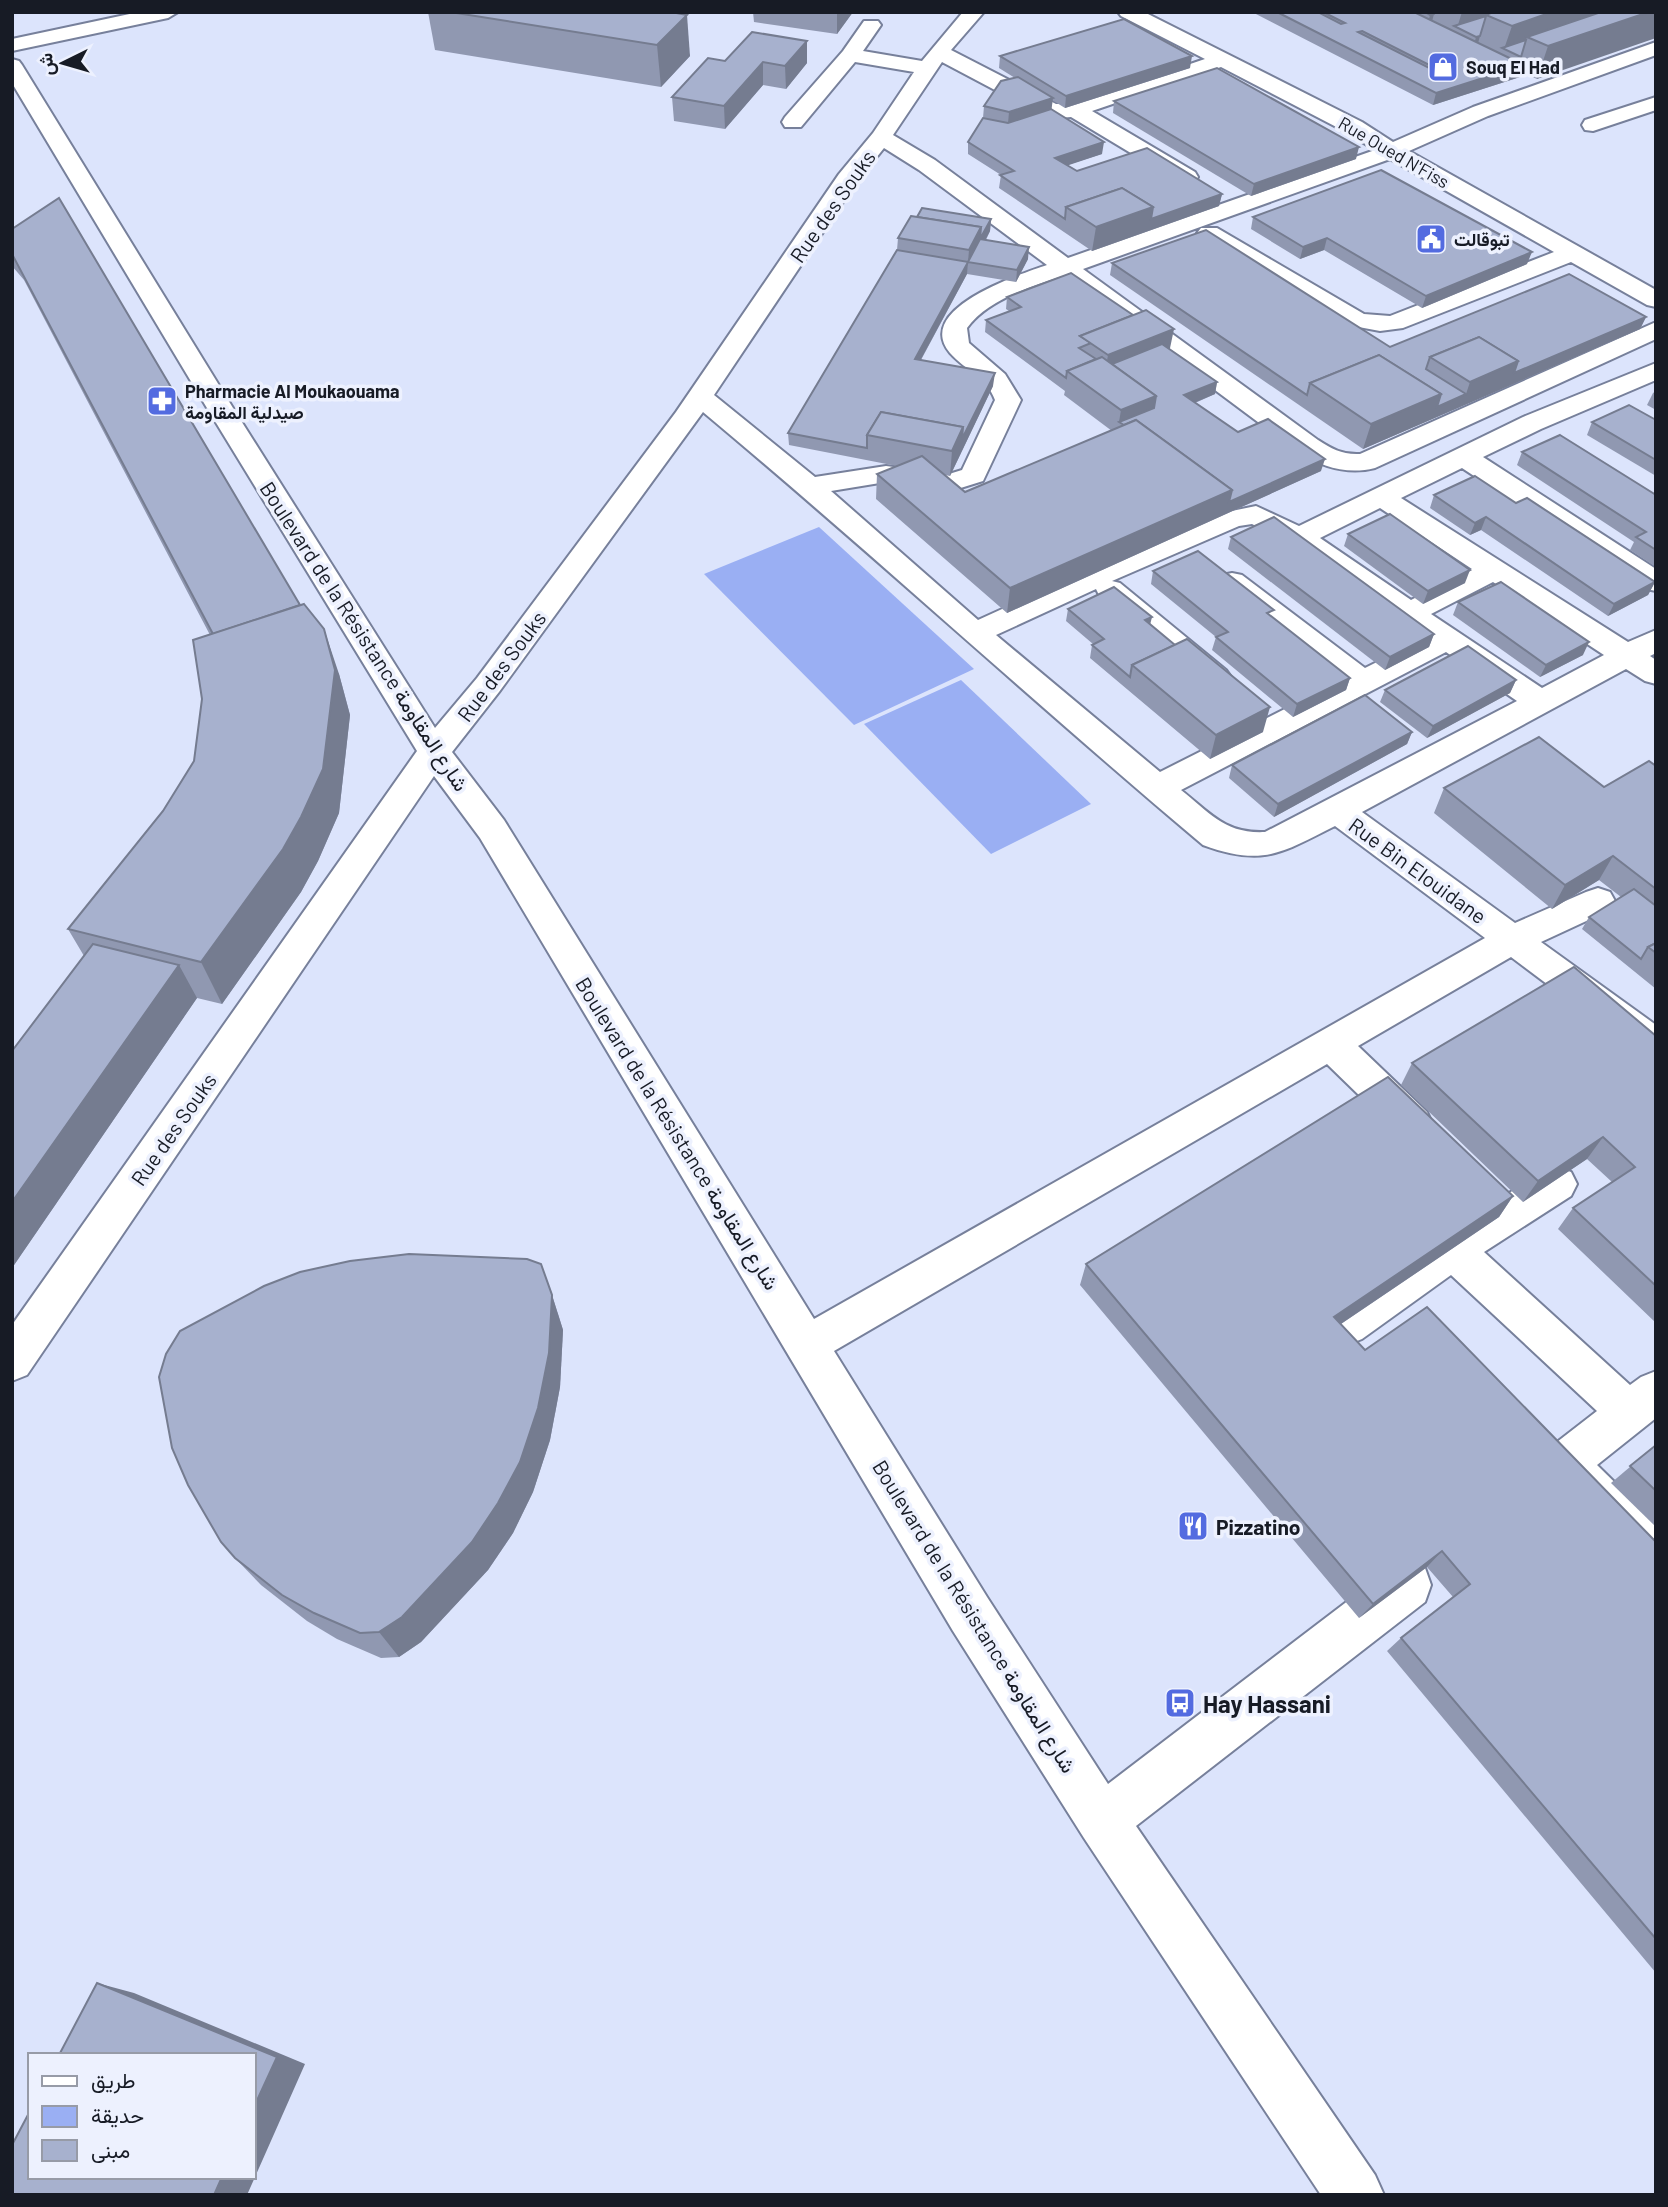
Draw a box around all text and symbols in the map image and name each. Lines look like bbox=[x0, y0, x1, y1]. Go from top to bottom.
north arrow bbox=[28, 28, 98, 98]
shop icon: Souq El Had bbox=[1426, 50, 1460, 84]
text: ش bbox=[33, 52, 59, 77]
place label: Souq El Had bbox=[1466, 56, 1560, 78]
street label: Rue Oued N'Fiss bbox=[1335, 111, 1453, 193]
street label: Rue des Souks bbox=[784, 145, 880, 267]
public building icon: تبوقالت bbox=[1414, 222, 1448, 256]
place label: تبوقالت bbox=[1454, 228, 1510, 251]
place label: Pharmacie Al Moukaouama صيدلية المقاومة bbox=[185, 380, 400, 424]
pharmacy icon: Pharmacie Al Moukaouama صيدلية المقاومة bbox=[145, 384, 179, 418]
street label: Boulevard de la Résistance شارع المقاومة bbox=[253, 477, 475, 797]
street label: Rue des Souks bbox=[451, 606, 551, 726]
street label: Rue Bin Elouidane bbox=[1344, 812, 1492, 928]
street label: Boulevard de la Résistance شارع المقاومة bbox=[568, 972, 785, 1295]
street label: Rue des Souks bbox=[125, 1068, 221, 1190]
street label: Boulevard de la Résistance شارع المقاومة bbox=[865, 1455, 1082, 1778]
restaurant icon: Pizzatino bbox=[1176, 1509, 1210, 1543]
place label: Pizzatino bbox=[1216, 1514, 1301, 1539]
bus stop icon: Hay Hassani bbox=[1163, 1686, 1197, 1720]
place label: Hay Hassani bbox=[1203, 1689, 1331, 1718]
legend bbox=[28, 2053, 256, 2179]
text: طريق bbox=[91, 2067, 136, 2094]
text: حديقة bbox=[91, 2102, 144, 2128]
text: مبنى bbox=[91, 2137, 130, 2163]

